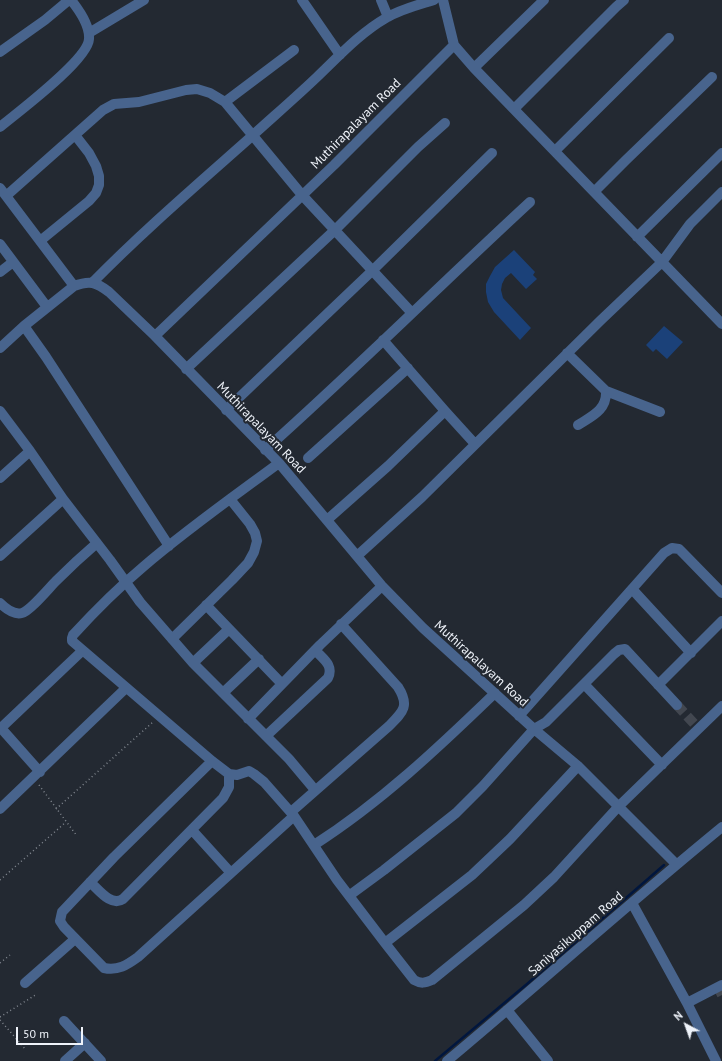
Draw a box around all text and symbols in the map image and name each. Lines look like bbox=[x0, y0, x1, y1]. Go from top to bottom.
street label: Muthirapalayam Road bbox=[308, 76, 404, 172]
street label: Muthirapalayam Road bbox=[213, 379, 309, 477]
street label: Muthirapalayam Road bbox=[431, 618, 531, 710]
street label: Saniyasikuppam Road bbox=[525, 889, 627, 979]
north arrow bbox=[666, 1005, 706, 1045]
text: N bbox=[671, 1008, 685, 1024]
scale bar bbox=[18, 1019, 85, 1045]
text: 50 m bbox=[23, 1026, 49, 1041]

